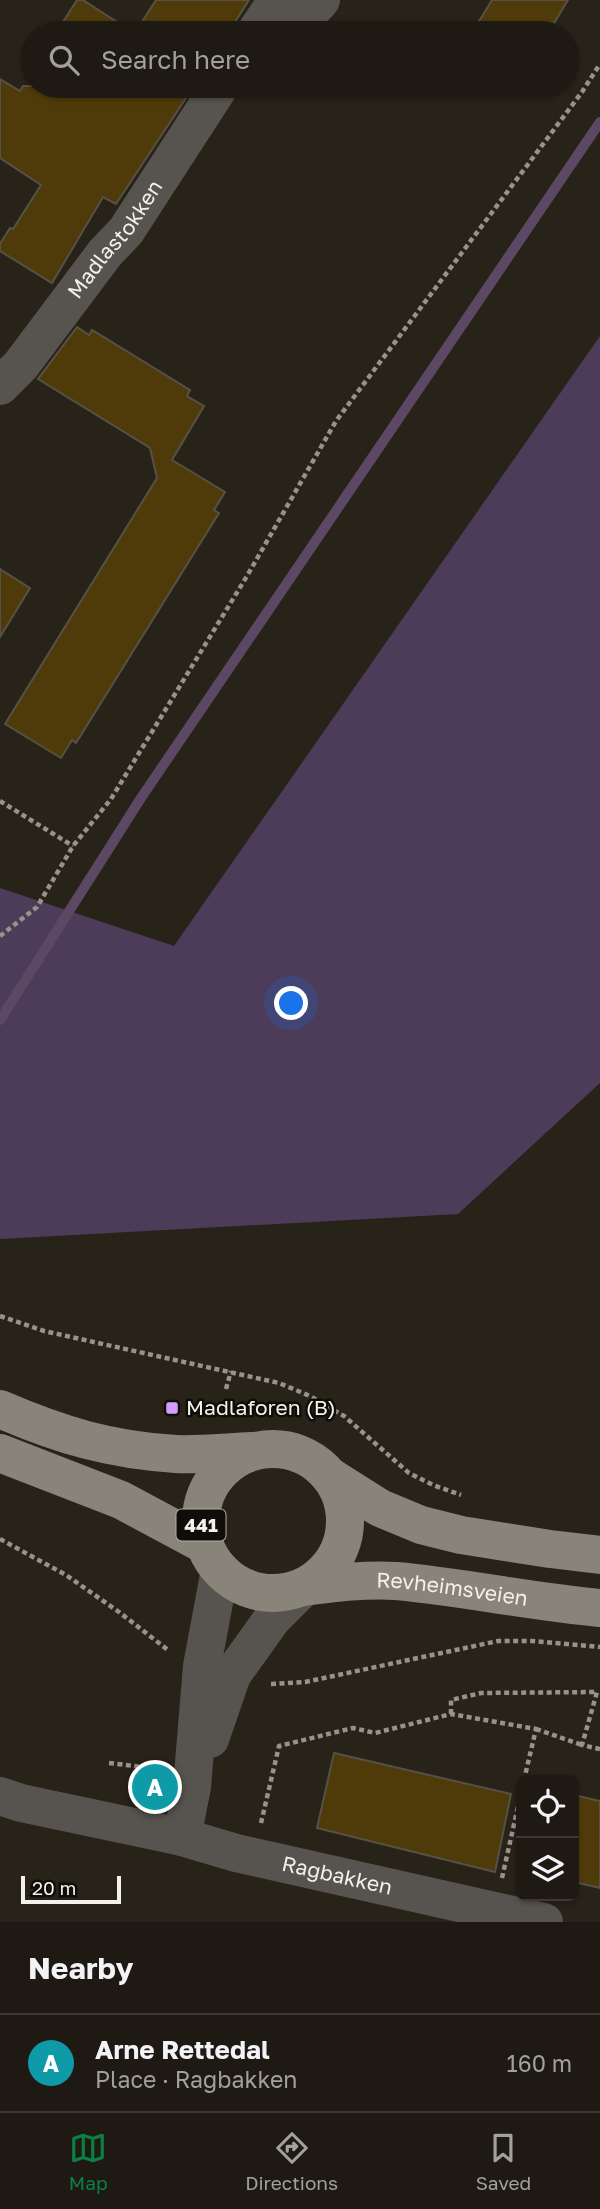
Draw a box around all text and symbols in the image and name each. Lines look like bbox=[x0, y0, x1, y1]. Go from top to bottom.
search box bbox=[21, 21, 579, 98]
icon: search bbox=[45, 41, 83, 79]
text: Search here bbox=[101, 44, 250, 75]
street label: Madlastokken bbox=[62, 175, 168, 303]
your location bbox=[274, 986, 308, 1020]
place label: Madlaforen (B) bbox=[186, 1394, 336, 1420]
marker: Madlaforen (B) bbox=[164, 1400, 180, 1416]
road number: 441 bbox=[176, 1510, 226, 1540]
street label: Revheimsveien bbox=[376, 1566, 530, 1611]
pin: A bbox=[132, 1761, 178, 1813]
map controls bbox=[516, 1775, 579, 1901]
button: locate bbox=[516, 1775, 579, 1838]
button: layers bbox=[516, 1838, 579, 1901]
street label: Ragbakken bbox=[280, 1850, 395, 1900]
scale bar bbox=[21, 1873, 121, 1905]
text: 20 m bbox=[32, 1876, 76, 1899]
text: Nearby bbox=[28, 1950, 133, 1986]
text: Arne Rettedal bbox=[95, 2034, 270, 2065]
text: A bbox=[43, 2049, 59, 2077]
text: 160 m bbox=[507, 2049, 572, 2077]
text: Place · Ragbakken bbox=[95, 2065, 297, 2093]
tab: Map bbox=[69, 2129, 108, 2194]
tab: Directions bbox=[245, 2129, 338, 2194]
tab: Saved bbox=[476, 2129, 531, 2194]

